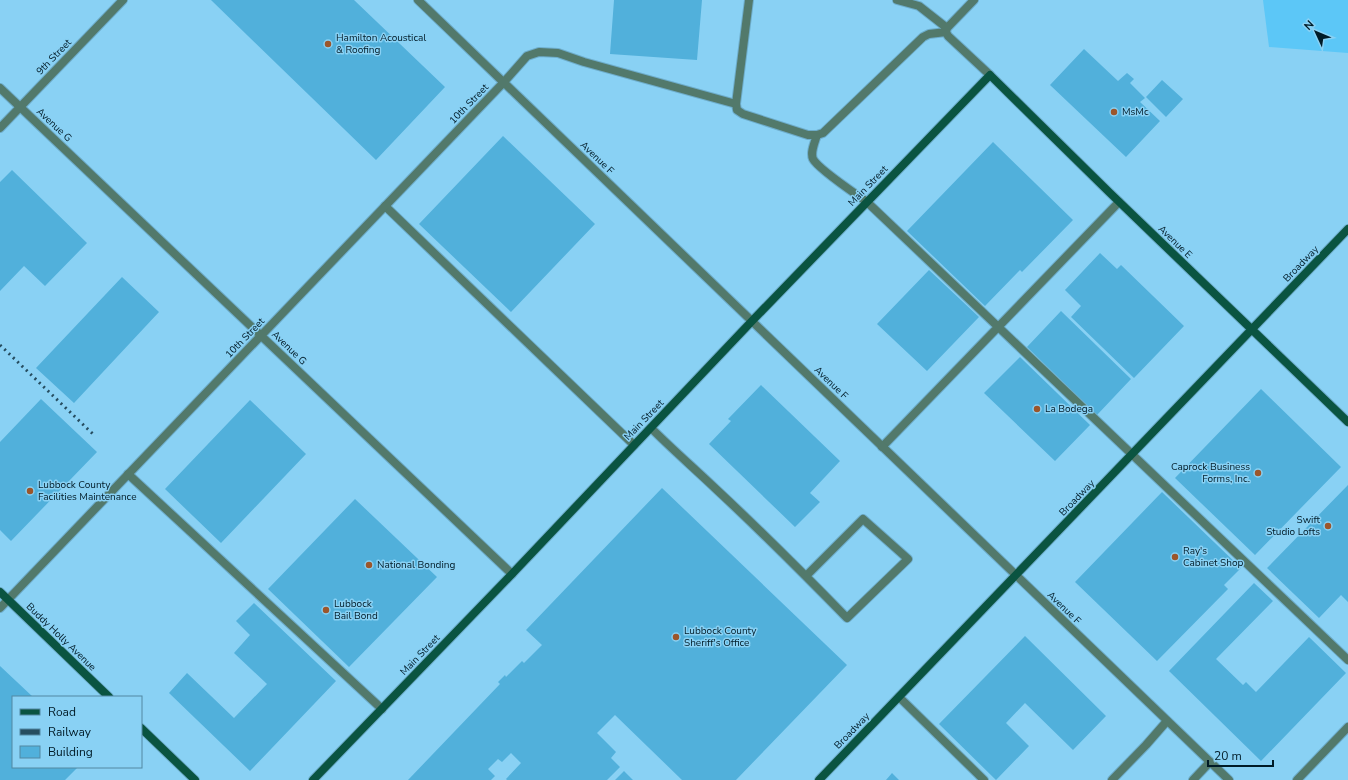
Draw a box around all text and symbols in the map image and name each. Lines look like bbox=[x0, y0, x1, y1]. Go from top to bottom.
north arrow bbox=[1296, 12, 1336, 52]
text: N bbox=[1301, 17, 1317, 34]
place label: Hamilton Acoustical & Roofing bbox=[336, 31, 426, 57]
street label: 9th Street bbox=[33, 36, 75, 78]
marker: Hamilton Acoustical & Roofing bbox=[323, 39, 333, 49]
street label: 10th Street bbox=[446, 80, 492, 127]
street label: Avenue G bbox=[33, 105, 75, 145]
place label: MsMc bbox=[1122, 105, 1149, 119]
marker: MsMc bbox=[1109, 107, 1119, 117]
street label: Avenue F bbox=[577, 138, 617, 178]
street label: Main Street bbox=[845, 162, 891, 209]
street label: Avenue E bbox=[1155, 222, 1195, 262]
street label: Broadway bbox=[1280, 242, 1322, 285]
street label: 10th Street bbox=[222, 314, 268, 361]
street label: Avenue G bbox=[268, 328, 310, 368]
street label: Avenue F bbox=[811, 363, 851, 403]
street label: Main Street bbox=[621, 396, 667, 443]
place label: La Bodega bbox=[1045, 402, 1093, 416]
marker: La Bodega bbox=[1032, 404, 1042, 414]
place label: Caprock Business Forms, Inc. bbox=[1171, 460, 1250, 486]
marker: Caprock Business Forms, Inc. bbox=[1253, 468, 1263, 478]
street label: Broadway bbox=[1056, 476, 1098, 519]
place label: Lubbock County Facilities Maintenance bbox=[38, 478, 136, 504]
marker: Lubbock County Facilities Maintenance bbox=[25, 486, 35, 496]
place label: Swift Studio Lofts bbox=[1266, 513, 1320, 539]
marker: Swift Studio Lofts bbox=[1323, 521, 1333, 531]
place label: Ray's Cabinet Shop bbox=[1183, 544, 1243, 570]
marker: Ray's Cabinet Shop bbox=[1170, 552, 1180, 562]
place label: National Bonding bbox=[377, 558, 455, 572]
marker: National Bonding bbox=[364, 560, 374, 570]
street label: Avenue F bbox=[1044, 588, 1084, 628]
place label: Lubbock Bail Bond bbox=[334, 597, 378, 623]
street label: Buddy Holly Avenue bbox=[23, 600, 99, 674]
marker: Lubbock Bail Bond bbox=[321, 605, 331, 615]
place label: Lubbock County Sheriff's Office bbox=[684, 624, 757, 650]
street label: Main Street bbox=[397, 631, 443, 678]
marker: Lubbock County Sheriff's Office bbox=[671, 632, 681, 642]
legend bbox=[12, 696, 142, 768]
text: Road bbox=[48, 704, 76, 720]
street label: Broadway bbox=[831, 709, 873, 752]
text: Railway bbox=[48, 724, 92, 740]
scale bar bbox=[1208, 742, 1273, 768]
text: Building bbox=[48, 744, 93, 760]
text: 20 m bbox=[1214, 748, 1242, 764]

